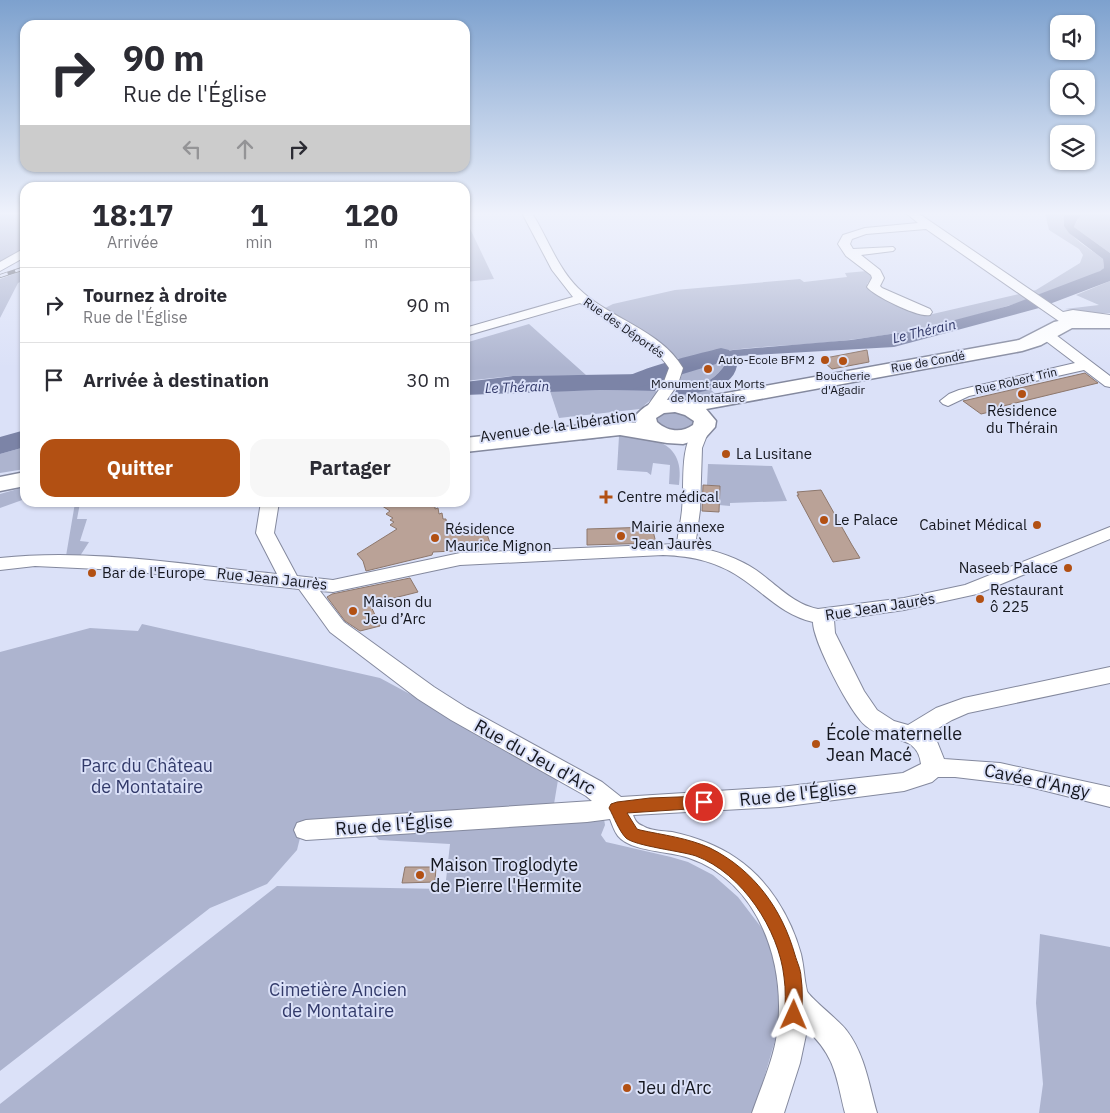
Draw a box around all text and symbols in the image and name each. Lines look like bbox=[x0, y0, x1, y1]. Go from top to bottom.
map controls bbox=[1050, 15, 1095, 170]
button: sound bbox=[1050, 15, 1095, 60]
text: 90 m bbox=[123, 35, 205, 81]
icon: right bbox=[40, 40, 105, 105]
button: search bbox=[1050, 70, 1095, 115]
text: Rue de l'Église bbox=[123, 79, 267, 108]
button: layers bbox=[1050, 125, 1095, 170]
icon: left bbox=[178, 135, 206, 163]
icon: ahead bbox=[231, 135, 259, 163]
icon: right bbox=[284, 135, 312, 163]
text: 18:17 bbox=[92, 195, 174, 234]
text: 1 bbox=[250, 195, 268, 234]
text: 120 bbox=[344, 195, 398, 234]
text: Arrivée bbox=[107, 232, 158, 252]
text: min bbox=[245, 232, 272, 252]
text: m bbox=[364, 232, 378, 252]
text: Tournez à droite bbox=[83, 283, 227, 307]
icon: right bbox=[40, 291, 68, 319]
text: 90 m bbox=[406, 293, 450, 317]
street label: Rue des Déportés bbox=[581, 294, 668, 361]
text: Rue de l'Église bbox=[83, 307, 188, 327]
water label: Le Thérain bbox=[890, 315, 958, 347]
street label: Rue de Condé bbox=[890, 348, 966, 375]
place label: Auto-Ecole BFM 2 bbox=[718, 352, 815, 367]
marker: Auto-Ecole BFM 2 bbox=[819, 354, 831, 366]
marker: Boucherie d'Agadir bbox=[837, 355, 849, 367]
marker: Monument aux Morts de Montataire bbox=[702, 363, 714, 375]
street label: Rue Robert Trin bbox=[973, 364, 1058, 397]
icon: arrive bbox=[40, 366, 68, 394]
text: Arrivée à destination bbox=[83, 368, 269, 392]
text: 30 m bbox=[406, 368, 450, 392]
place label: Boucherie d'Agadir bbox=[816, 368, 871, 397]
place label: Monument aux Morts de Montataire bbox=[651, 376, 765, 405]
water label: Le Thérain bbox=[484, 377, 550, 397]
marker: Résidence du Thérain bbox=[1016, 388, 1028, 400]
place label: Résidence du Thérain bbox=[986, 401, 1058, 437]
street label: Avenue de la Libération bbox=[479, 405, 637, 446]
button: Quitter bbox=[40, 439, 240, 497]
button: Partager bbox=[250, 439, 450, 497]
place label: La Lusitane bbox=[736, 444, 812, 463]
marker: La Lusitane bbox=[720, 448, 732, 460]
place label: Centre médical bbox=[617, 487, 719, 506]
marker: Centre médical bbox=[599, 490, 613, 504]
place label: Le Palace bbox=[834, 510, 898, 529]
marker: Le Palace bbox=[818, 514, 830, 526]
place label: Cabinet Médical bbox=[919, 515, 1027, 534]
place label: Mairie annexe Jean Jaurès bbox=[631, 517, 725, 553]
place label: Résidence Maurice Mignon bbox=[445, 519, 552, 555]
marker: Cabinet Médical bbox=[1031, 519, 1043, 531]
marker: Mairie annexe Jean Jaurès bbox=[615, 530, 627, 542]
marker: Résidence Maurice Mignon bbox=[429, 532, 441, 544]
place label: Naseeb Palace bbox=[959, 558, 1058, 577]
marker: Naseeb Palace bbox=[1062, 562, 1074, 574]
place label: Bar de l'Europe bbox=[102, 563, 205, 582]
street label: Rue Jean Jaurès bbox=[216, 563, 328, 594]
marker: Bar de l'Europe bbox=[86, 567, 98, 579]
place label: Restaurant ô 225 bbox=[990, 580, 1064, 616]
street label: Rue Jean Jaurès bbox=[824, 588, 936, 625]
place label: Maison du Jeu d’Arc bbox=[363, 592, 432, 628]
marker: Restaurant ô 225 bbox=[974, 593, 986, 605]
marker: Maison du Jeu d’Arc bbox=[347, 605, 359, 617]
street label: Rue du Jeu d'Arc bbox=[470, 714, 600, 799]
place label: École maternelle Jean Macé bbox=[826, 722, 962, 766]
marker: École maternelle Jean Macé bbox=[810, 738, 822, 750]
park label: Parc du Château de Montataire bbox=[81, 754, 213, 798]
street label: Cavée d'Angy bbox=[982, 758, 1092, 803]
street label: Rue de l'Église bbox=[738, 776, 858, 811]
pin bbox=[683, 781, 725, 823]
icon: arrive bbox=[690, 788, 718, 816]
street label: Rue de l'Église bbox=[334, 809, 454, 840]
place label: Maison Troglodyte de Pierre l'Hermite bbox=[430, 853, 582, 897]
marker: Maison Troglodyte de Pierre l'Hermite bbox=[414, 869, 426, 881]
park label: Cimetière Ancien de Montataire bbox=[269, 978, 407, 1022]
position arrow bbox=[767, 988, 819, 1040]
place label: Jeu d'Arc bbox=[637, 1076, 712, 1099]
marker: Jeu d'Arc bbox=[621, 1082, 633, 1094]

